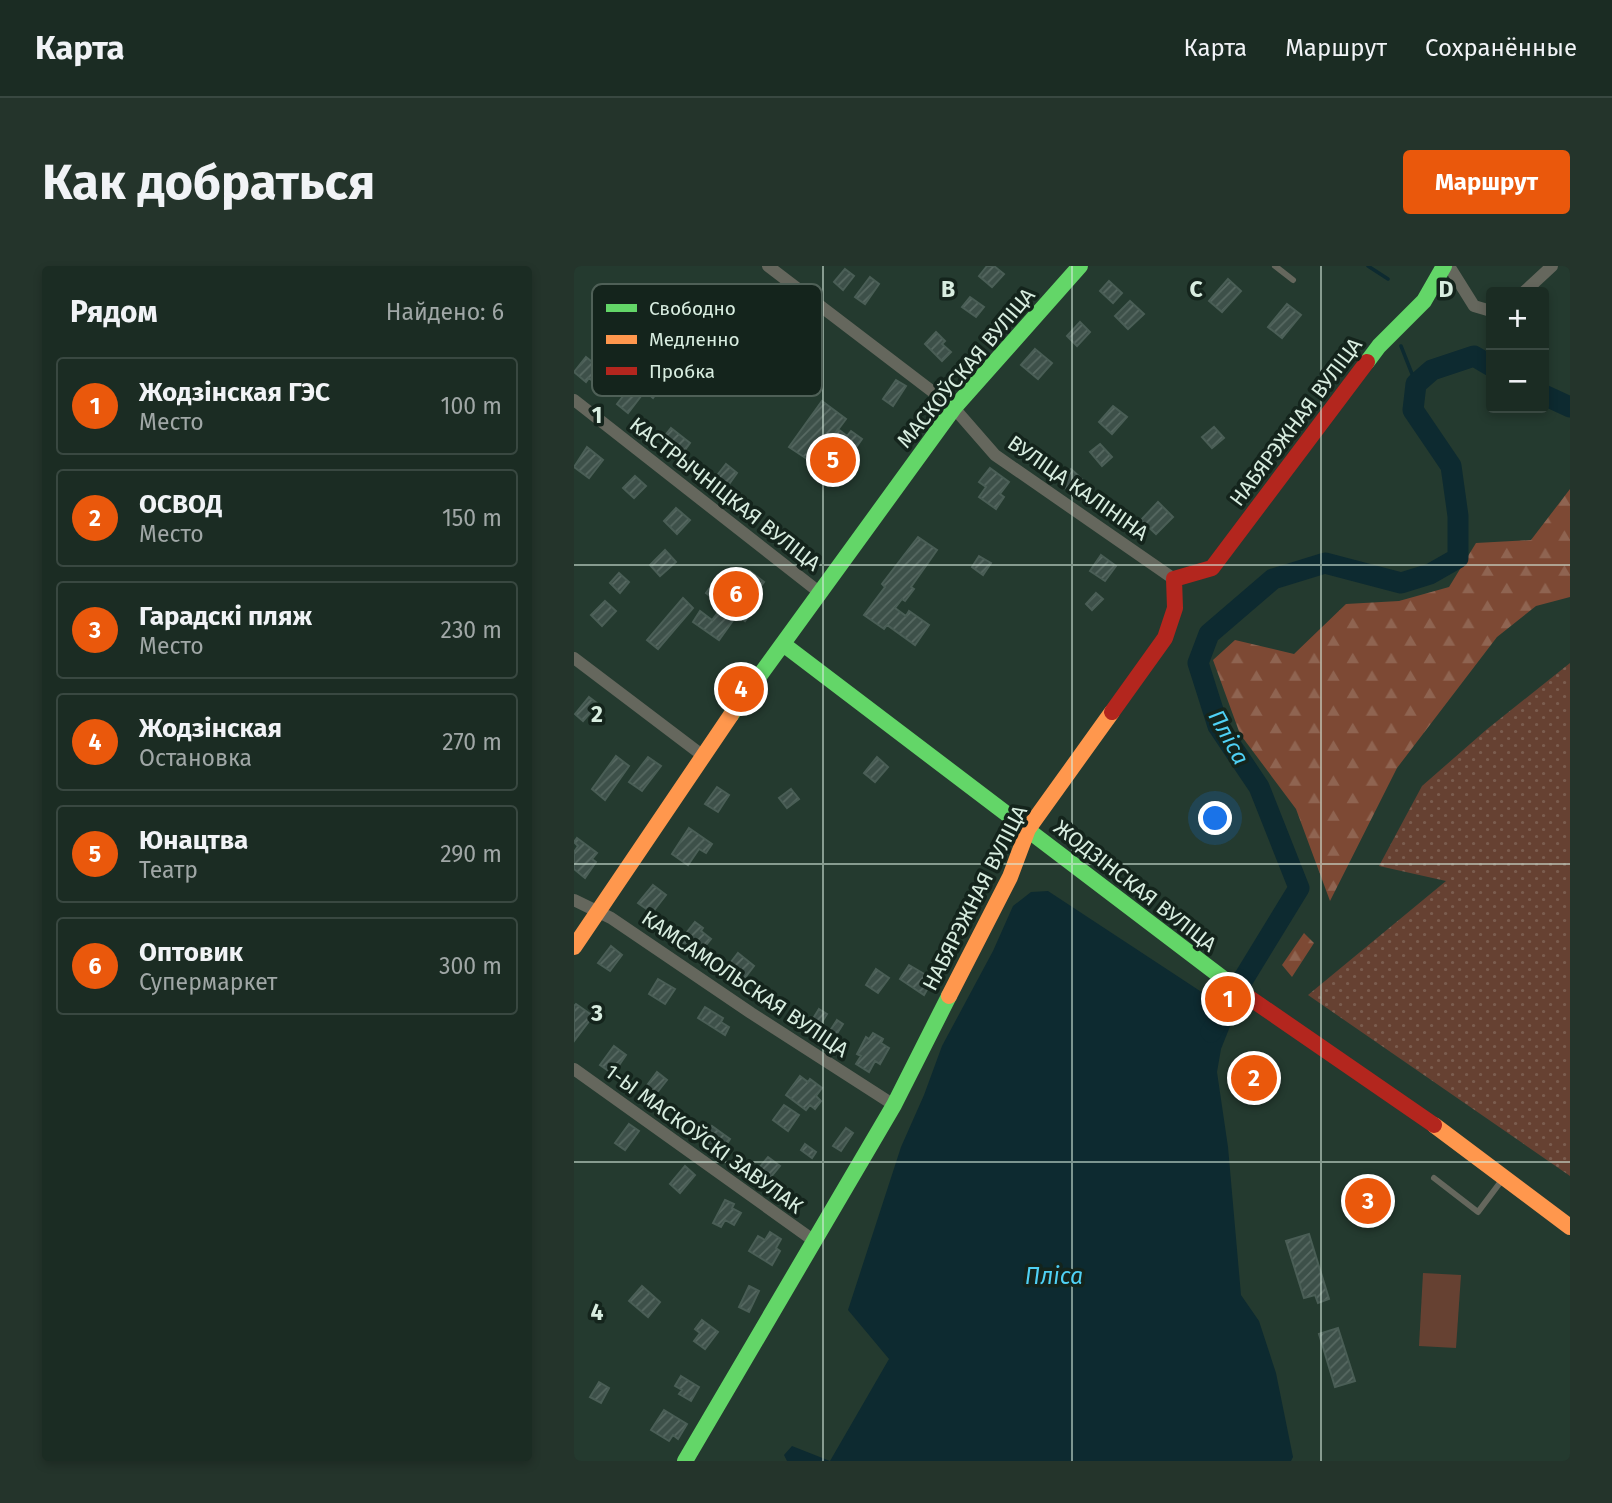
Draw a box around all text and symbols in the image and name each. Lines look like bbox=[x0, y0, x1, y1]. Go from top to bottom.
text: Карта bbox=[35, 28, 125, 68]
text: Карта bbox=[1184, 34, 1247, 62]
text: Маршрут bbox=[1285, 34, 1387, 62]
text: Сохранённые bbox=[1425, 34, 1577, 62]
button: Маршрут bbox=[1403, 150, 1570, 214]
text: Как добраться bbox=[42, 153, 375, 212]
text: B bbox=[941, 275, 955, 303]
text: C bbox=[1189, 275, 1203, 303]
text: D bbox=[1439, 275, 1454, 303]
street label: МАСКОЎСКАЯ ВУЛІЦА bbox=[891, 283, 1041, 453]
legend bbox=[592, 284, 822, 396]
map controls bbox=[1486, 287, 1549, 413]
button: + bbox=[1486, 287, 1549, 350]
text: Рядом bbox=[70, 294, 158, 330]
text: Свободно bbox=[649, 297, 736, 320]
text: Найдено: 6 bbox=[386, 298, 504, 326]
text: Медленно bbox=[649, 328, 740, 351]
street label: НАБЯРЭЖНАЯ ВУЛІЦА bbox=[1224, 333, 1368, 511]
button: − bbox=[1486, 350, 1549, 413]
text: Пробка bbox=[649, 360, 715, 383]
text: Жодзінская ГЭС bbox=[139, 377, 330, 408]
text: 1 bbox=[90, 392, 100, 420]
text: 100 m bbox=[441, 392, 502, 420]
text: 1 bbox=[592, 401, 602, 429]
text: Место bbox=[139, 408, 204, 436]
street label: КАСТРЫЧНІЦКАЯ ВУЛІЦА bbox=[624, 411, 826, 577]
street label: ВУЛІЦА КАЛІНІНА bbox=[1003, 430, 1153, 546]
pin: 5 bbox=[810, 434, 856, 486]
text: ОСВОД bbox=[139, 489, 222, 520]
text: 2 bbox=[89, 504, 101, 532]
text: 150 m bbox=[442, 504, 502, 532]
text: Место bbox=[139, 520, 204, 548]
pin: 6 bbox=[713, 568, 759, 620]
text: Гарадскі пляж bbox=[139, 601, 312, 632]
text: 3 bbox=[89, 616, 101, 644]
text: 230 m bbox=[441, 616, 502, 644]
text: Место bbox=[139, 632, 204, 660]
pin: 4 bbox=[718, 663, 764, 715]
text: 2 bbox=[591, 700, 603, 728]
water label: Пліса bbox=[1203, 705, 1255, 769]
text: Жодзінская bbox=[139, 713, 282, 744]
text: 4 bbox=[89, 728, 102, 756]
text: 270 m bbox=[442, 728, 502, 756]
text: Остановка bbox=[139, 744, 252, 772]
street label: НАБЯРЭЖНАЯ ВУЛІЦА bbox=[917, 801, 1033, 995]
your location bbox=[1198, 801, 1232, 835]
street label: ЖОДЗІНСКАЯ ВУЛІЦА bbox=[1049, 814, 1221, 958]
text: Юнацтва bbox=[139, 825, 248, 856]
text: 5 bbox=[89, 840, 101, 868]
text: 290 m bbox=[440, 840, 502, 868]
text: Театр bbox=[139, 856, 198, 884]
street label: КАМСАМОЛЬСКАЯ ВУЛІЦА bbox=[637, 905, 853, 1063]
text: Оптовик bbox=[139, 937, 243, 968]
text: 6 bbox=[89, 952, 101, 980]
text: 300 m bbox=[439, 952, 502, 980]
text: Супермаркет bbox=[139, 968, 277, 996]
pin: 1 bbox=[1205, 973, 1251, 1025]
text: 3 bbox=[590, 999, 603, 1027]
pin: 2 bbox=[1231, 1052, 1277, 1104]
street label: 1-Ы МАСКОЎСКІ ЗАВУЛАК bbox=[600, 1059, 808, 1220]
pin: 3 bbox=[1345, 1175, 1391, 1227]
water label: Пліса bbox=[1025, 1262, 1083, 1290]
text: 4 bbox=[591, 1298, 604, 1326]

